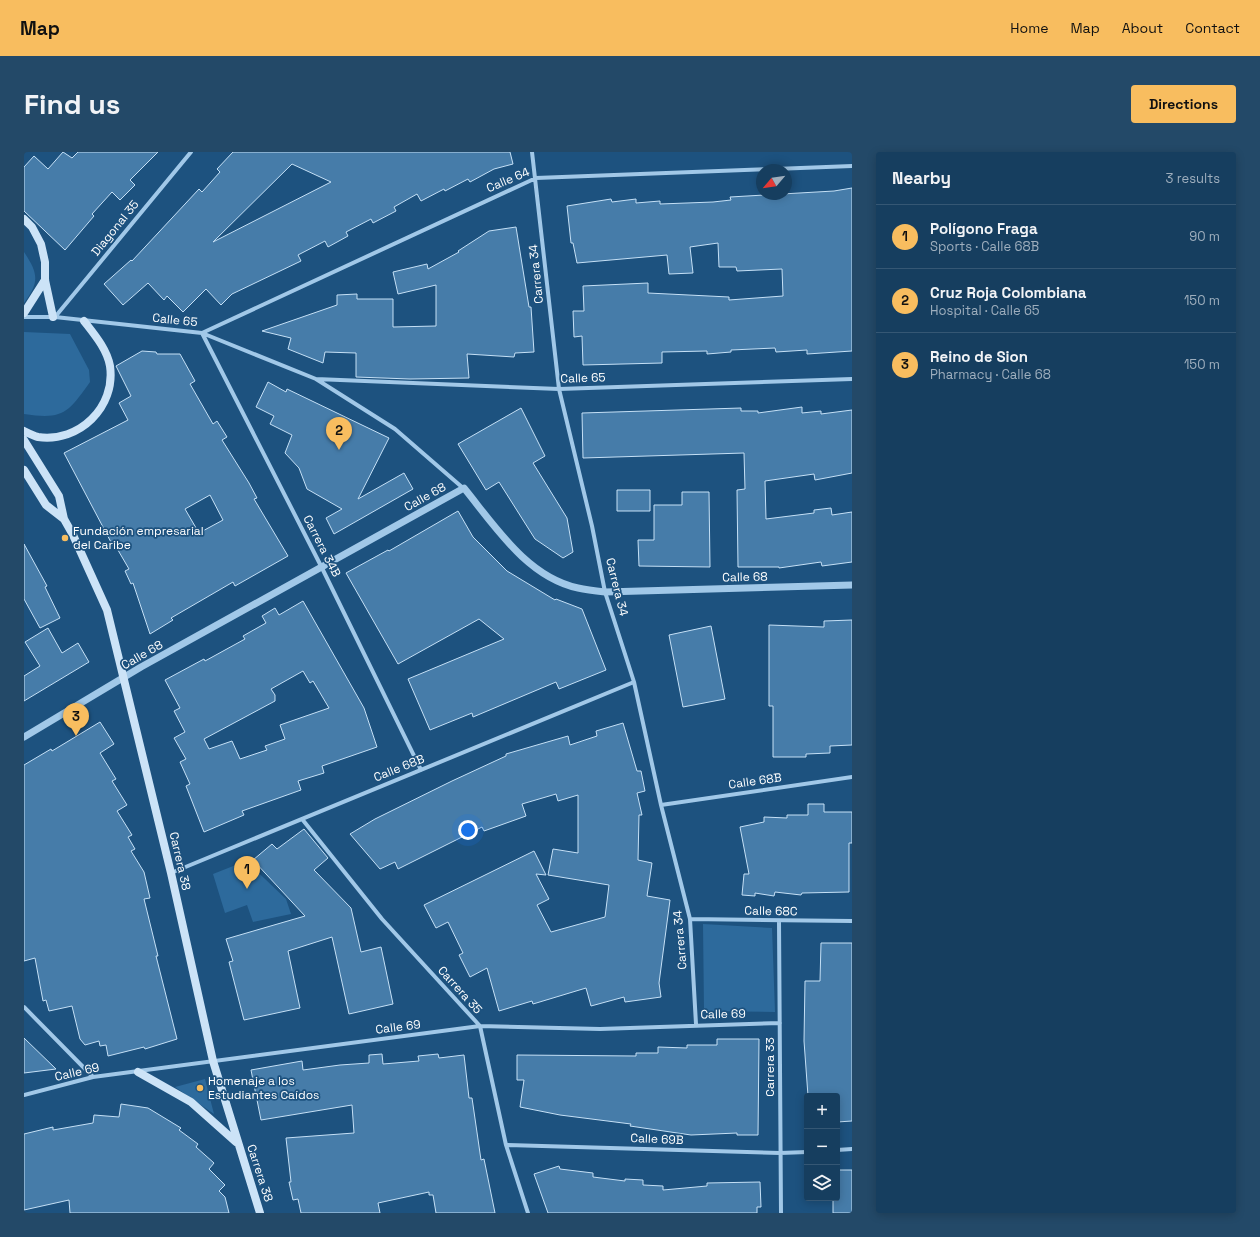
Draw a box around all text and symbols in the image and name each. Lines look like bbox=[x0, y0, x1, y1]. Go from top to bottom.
text: Map bbox=[20, 16, 60, 41]
text: Home bbox=[1010, 19, 1048, 37]
text: Map bbox=[1070, 19, 1100, 37]
text: About bbox=[1122, 19, 1163, 37]
text: Contact bbox=[1185, 19, 1240, 37]
button: Directions bbox=[1131, 85, 1236, 123]
text: Find us bbox=[24, 86, 121, 122]
street label: Calle 64 bbox=[484, 164, 533, 196]
north arrow bbox=[756, 164, 792, 200]
text: Nearby bbox=[892, 167, 951, 189]
text: 3 results bbox=[1166, 170, 1220, 187]
street label: Diagonal 35 bbox=[88, 197, 142, 259]
text: Polígono Fraga bbox=[930, 219, 1038, 238]
text: 1 bbox=[902, 228, 908, 245]
text: 90 m bbox=[1189, 228, 1220, 245]
text: Sports · Calle 68B bbox=[930, 238, 1039, 255]
street label: Carrera 34 bbox=[525, 243, 547, 304]
text: Cruz Roja Colombiana bbox=[930, 283, 1087, 302]
text: 2 bbox=[901, 292, 909, 309]
text: 150 m bbox=[1184, 292, 1220, 309]
text: Hospital · Calle 65 bbox=[930, 302, 1040, 319]
street label: Calle 65 bbox=[152, 310, 198, 330]
text: Reino de Sion bbox=[930, 347, 1028, 366]
text: 3 bbox=[901, 356, 909, 373]
text: 150 m bbox=[1184, 356, 1220, 373]
text: Pharmacy · Calle 68 bbox=[930, 366, 1051, 383]
street label: Calle 65 bbox=[560, 369, 606, 387]
pin: 2 bbox=[326, 417, 352, 450]
street label: Calle 68 bbox=[401, 479, 449, 515]
street label: Carrera 34B bbox=[300, 512, 344, 580]
place label: Fundación empresarial del Caribe bbox=[73, 523, 204, 553]
marker: Fundación empresarial del Caribe bbox=[60, 533, 70, 543]
street label: Carrera 34 bbox=[602, 556, 632, 618]
street label: Calle 68 bbox=[722, 569, 768, 585]
street label: Calle 68 bbox=[118, 637, 166, 673]
pin: 3 bbox=[63, 703, 89, 736]
street label: Calle 68B bbox=[371, 751, 427, 785]
street label: Calle 68B bbox=[727, 769, 783, 793]
your location bbox=[458, 820, 478, 840]
street label: Carrera 38 bbox=[166, 830, 194, 892]
pin: 1 bbox=[234, 856, 260, 889]
street label: Calle 68C bbox=[744, 903, 798, 919]
street label: Carrera 34 bbox=[669, 909, 691, 970]
street label: Carrera 35 bbox=[434, 963, 486, 1017]
street label: Calle 69 bbox=[700, 1006, 746, 1022]
street label: Calle 69 bbox=[375, 1016, 421, 1038]
street label: Carrera 33 bbox=[762, 1037, 778, 1097]
street label: Calle 69 bbox=[53, 1059, 101, 1085]
place label: Homenaje a los Estudiantes Caídos bbox=[208, 1073, 319, 1103]
marker: Homenaje a los Estudiantes Caídos bbox=[195, 1083, 205, 1093]
map controls bbox=[804, 1093, 840, 1201]
button: + bbox=[804, 1093, 840, 1129]
button: − bbox=[804, 1129, 840, 1165]
street label: Calle 69B bbox=[630, 1130, 684, 1148]
street label: Carrera 38 bbox=[243, 1142, 277, 1204]
button: layers bbox=[804, 1165, 840, 1201]

